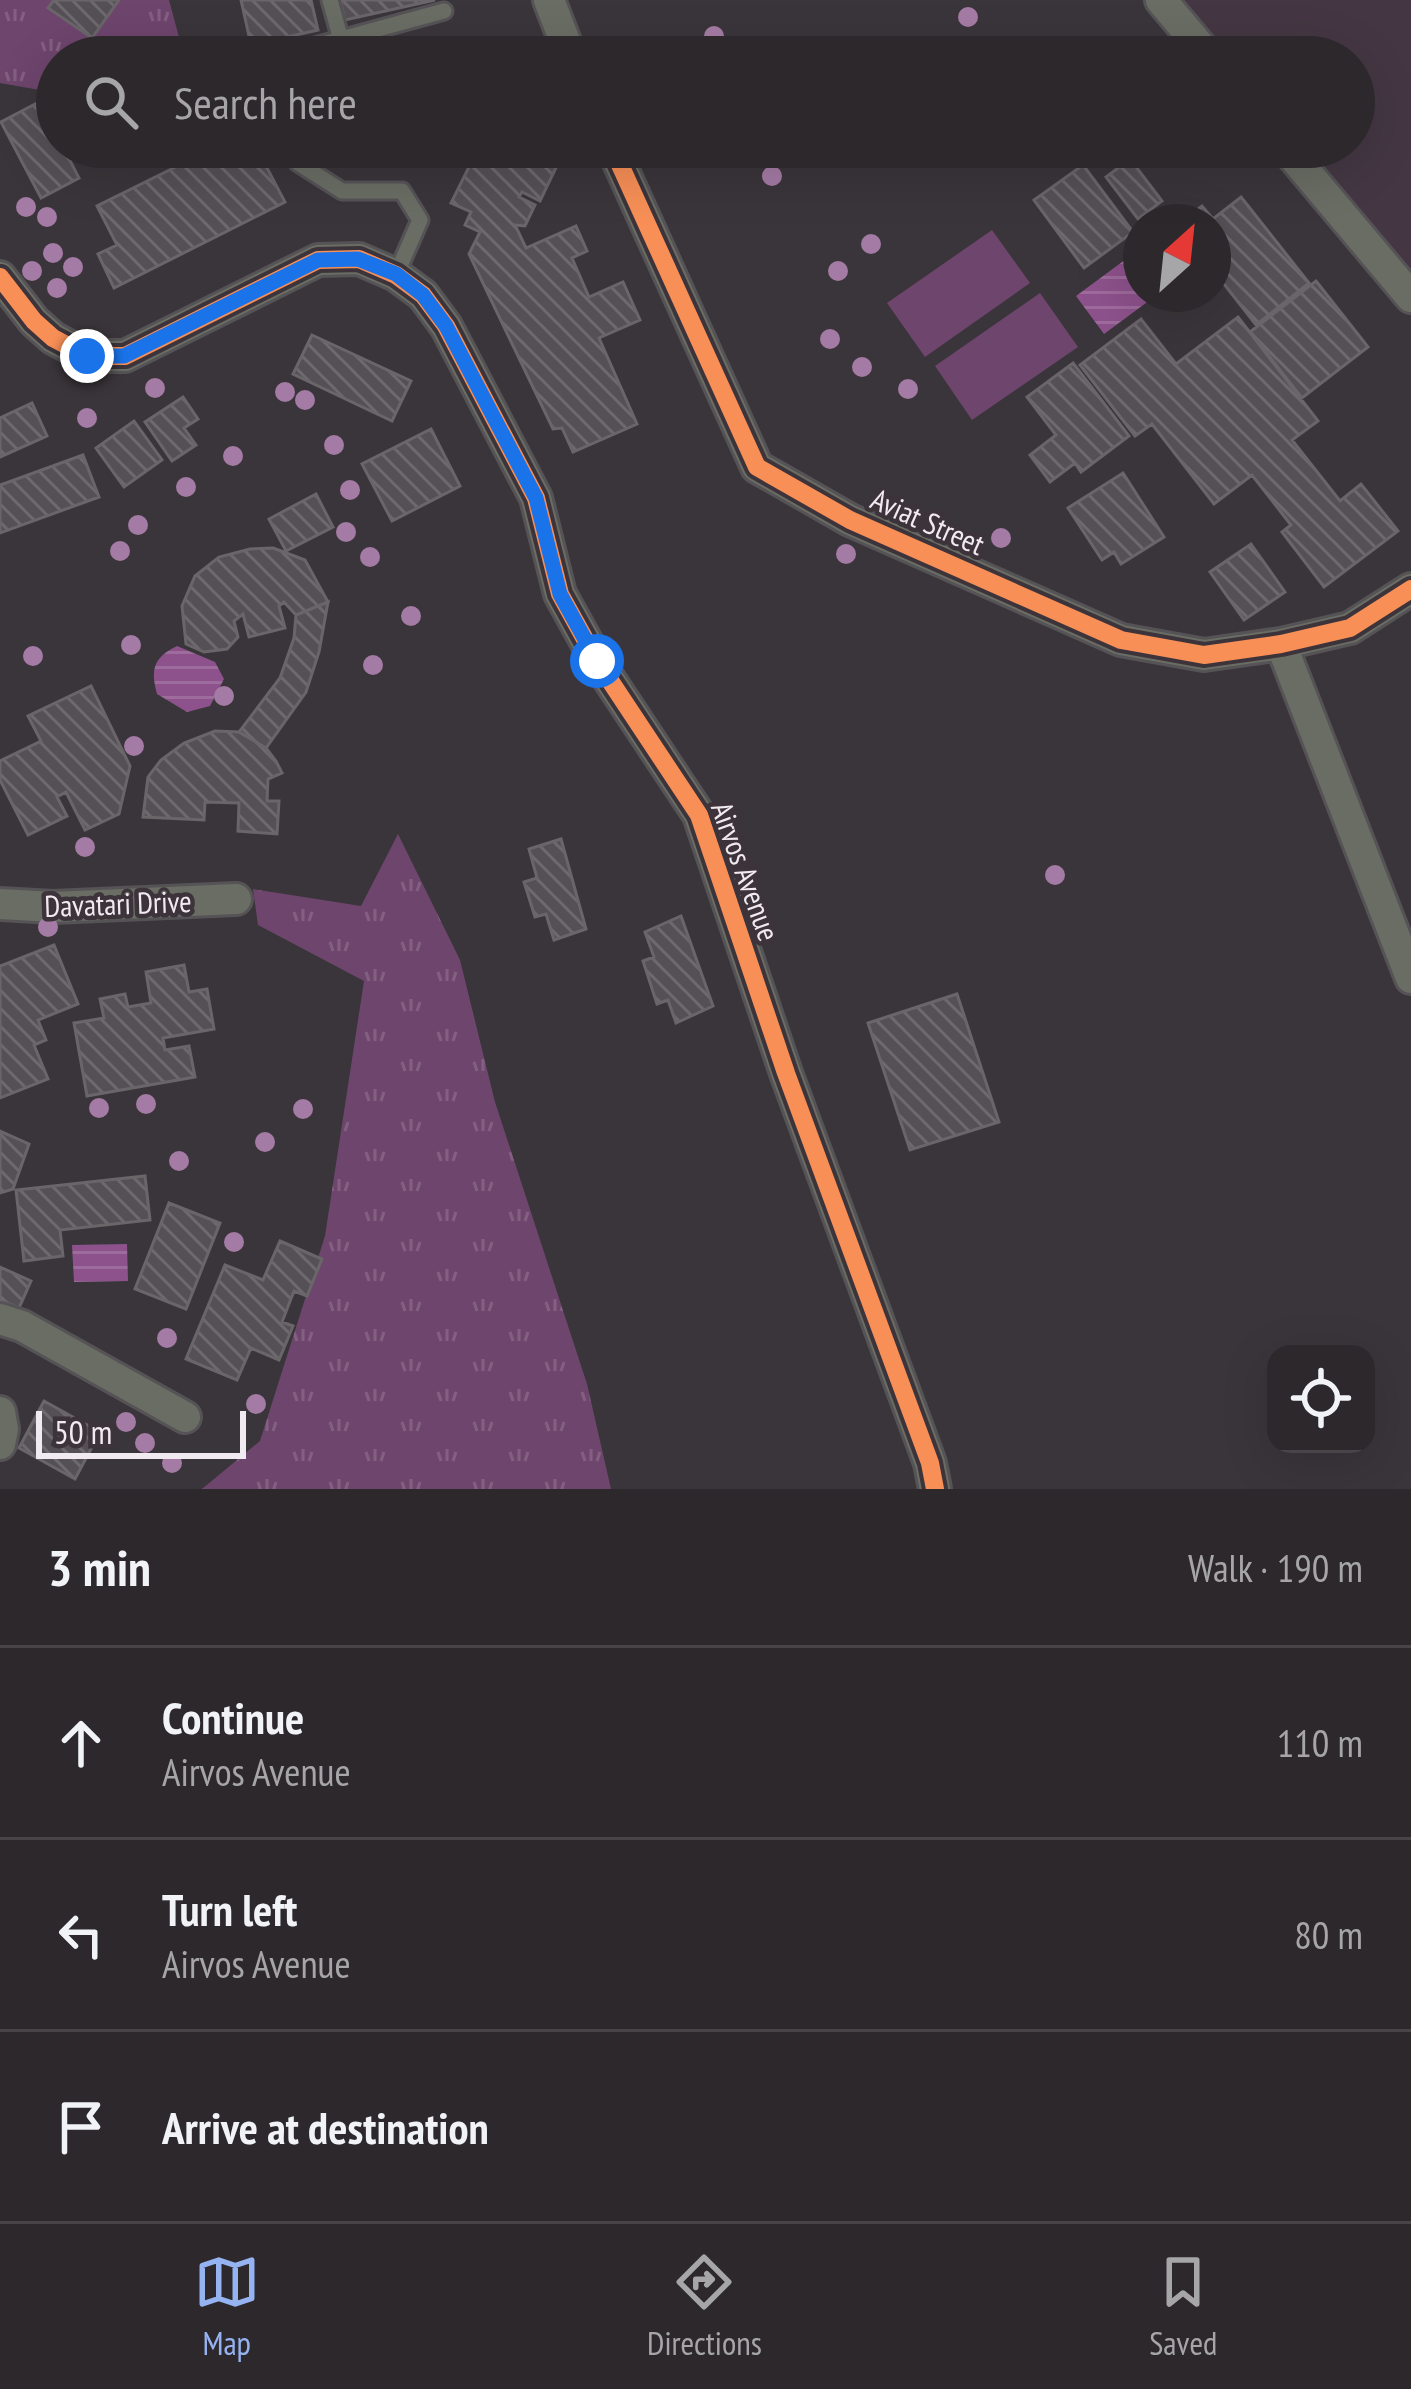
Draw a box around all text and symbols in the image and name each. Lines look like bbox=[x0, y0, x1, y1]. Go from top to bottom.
search box bbox=[36, 36, 1375, 168]
icon: search bbox=[78, 69, 144, 135]
text: Search here bbox=[174, 73, 357, 131]
north arrow bbox=[1123, 204, 1231, 312]
route end bbox=[60, 329, 114, 383]
street label: Aviat Street bbox=[865, 479, 991, 564]
route start bbox=[570, 634, 624, 688]
street label: Airvos Avenue bbox=[703, 796, 789, 946]
street label: Davatari Drive bbox=[44, 881, 192, 925]
map controls bbox=[1267, 1345, 1375, 1453]
button: locate bbox=[1267, 1345, 1375, 1453]
scale bar bbox=[36, 1405, 246, 1458]
text: 50 m bbox=[54, 1410, 112, 1453]
text: 3 min bbox=[48, 1534, 151, 1600]
text: Walk · 190 m bbox=[1188, 1542, 1363, 1593]
text: Continue bbox=[162, 1688, 304, 1746]
icon: ahead bbox=[48, 1710, 114, 1776]
text: 110 m bbox=[1277, 1717, 1363, 1768]
text: Airvos Avenue bbox=[162, 1746, 351, 1797]
text: Turn left bbox=[162, 1880, 297, 1938]
icon: left bbox=[48, 1902, 114, 1968]
text: 80 m bbox=[1294, 1909, 1363, 1960]
text: Airvos Avenue bbox=[162, 1938, 351, 1989]
icon: arrive bbox=[48, 2094, 114, 2160]
text: Arrive at destination bbox=[162, 2098, 489, 2156]
tab: Map bbox=[194, 2249, 260, 2364]
tab: Directions bbox=[647, 2249, 762, 2364]
tab: Saved bbox=[1149, 2249, 1217, 2364]

